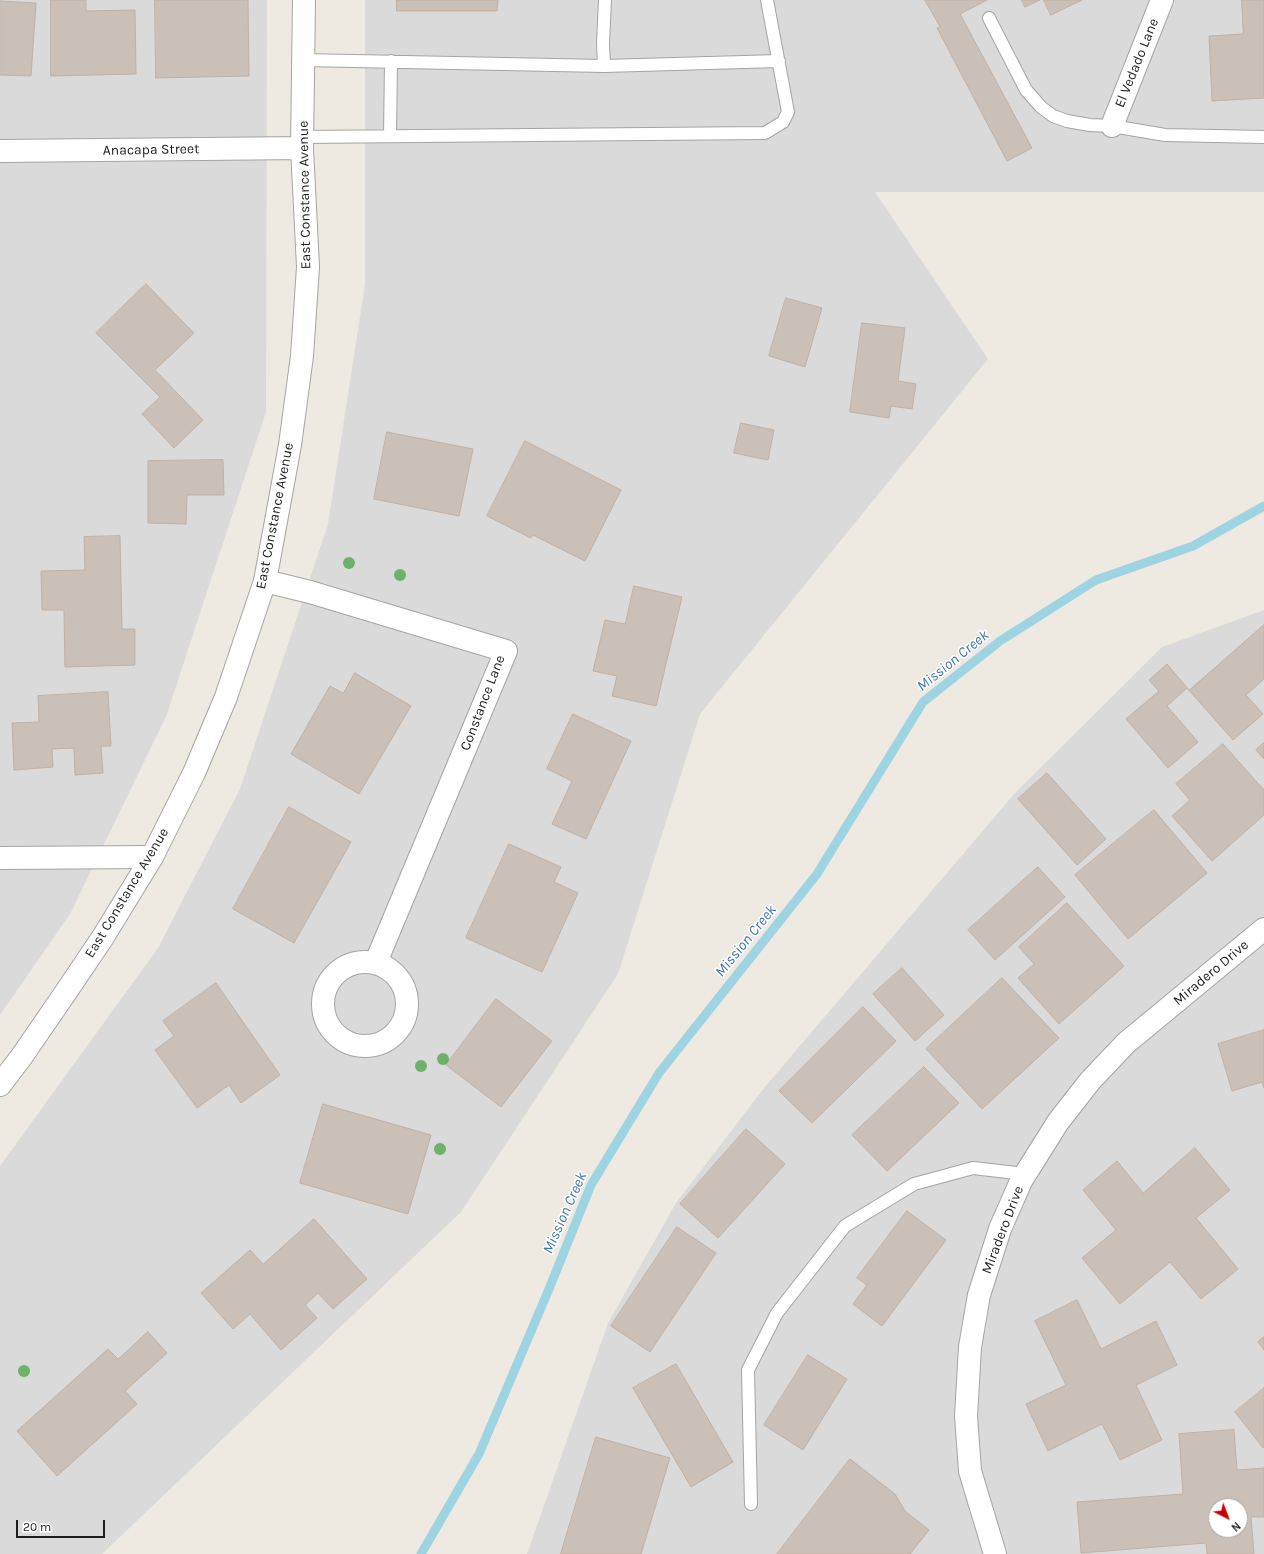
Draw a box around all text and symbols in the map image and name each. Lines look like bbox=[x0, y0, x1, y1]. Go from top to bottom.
street label: El Vedado Lane bbox=[1111, 16, 1163, 110]
street label: East Constance Avenue bbox=[295, 120, 315, 270]
street label: Anacapa Street bbox=[102, 141, 200, 159]
street label: East Constance Avenue bbox=[253, 441, 297, 591]
water label: Mission Creek bbox=[913, 627, 993, 695]
street label: Constance Lane bbox=[457, 653, 509, 753]
street label: East Constance Avenue bbox=[81, 825, 173, 961]
water label: Mission Creek bbox=[712, 901, 780, 981]
street label: Miradero Drive bbox=[1170, 937, 1252, 1009]
water label: Mission Creek bbox=[539, 1169, 591, 1257]
street label: Miradero Drive bbox=[978, 1184, 1028, 1276]
north arrow bbox=[1208, 1498, 1248, 1538]
scale bar bbox=[18, 1512, 107, 1538]
text: N bbox=[1228, 1519, 1243, 1534]
text: 20 m bbox=[23, 1520, 51, 1534]

